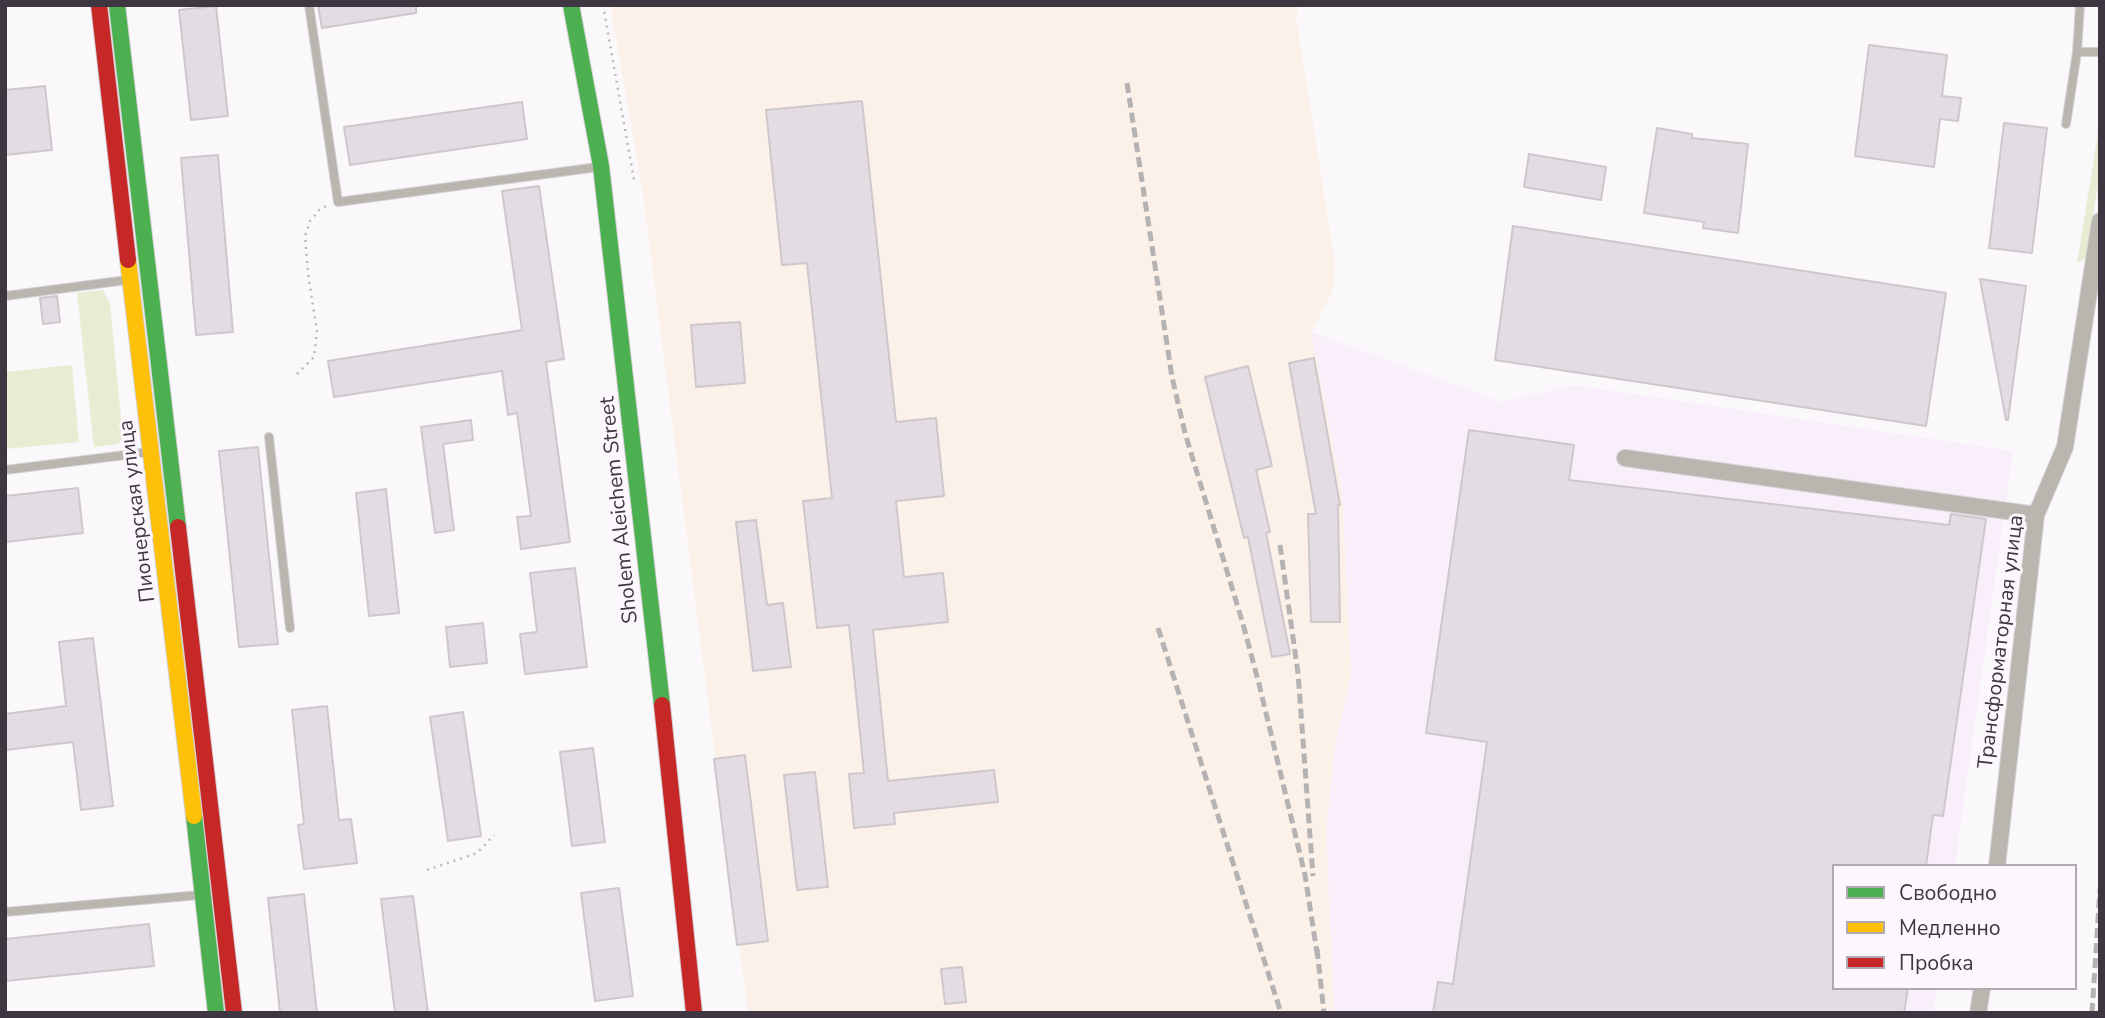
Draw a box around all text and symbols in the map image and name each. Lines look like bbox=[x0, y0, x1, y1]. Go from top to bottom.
street label: Sholem Aleichem Street bbox=[596, 395, 644, 625]
street label: Пионерская улица bbox=[114, 418, 162, 604]
street label: Трансформаторная улица bbox=[1974, 514, 2030, 770]
legend bbox=[1832, 864, 2077, 990]
text: Свободно bbox=[1899, 879, 1997, 907]
text: Медленно bbox=[1899, 914, 2001, 942]
text: Пробка bbox=[1899, 949, 1973, 977]

